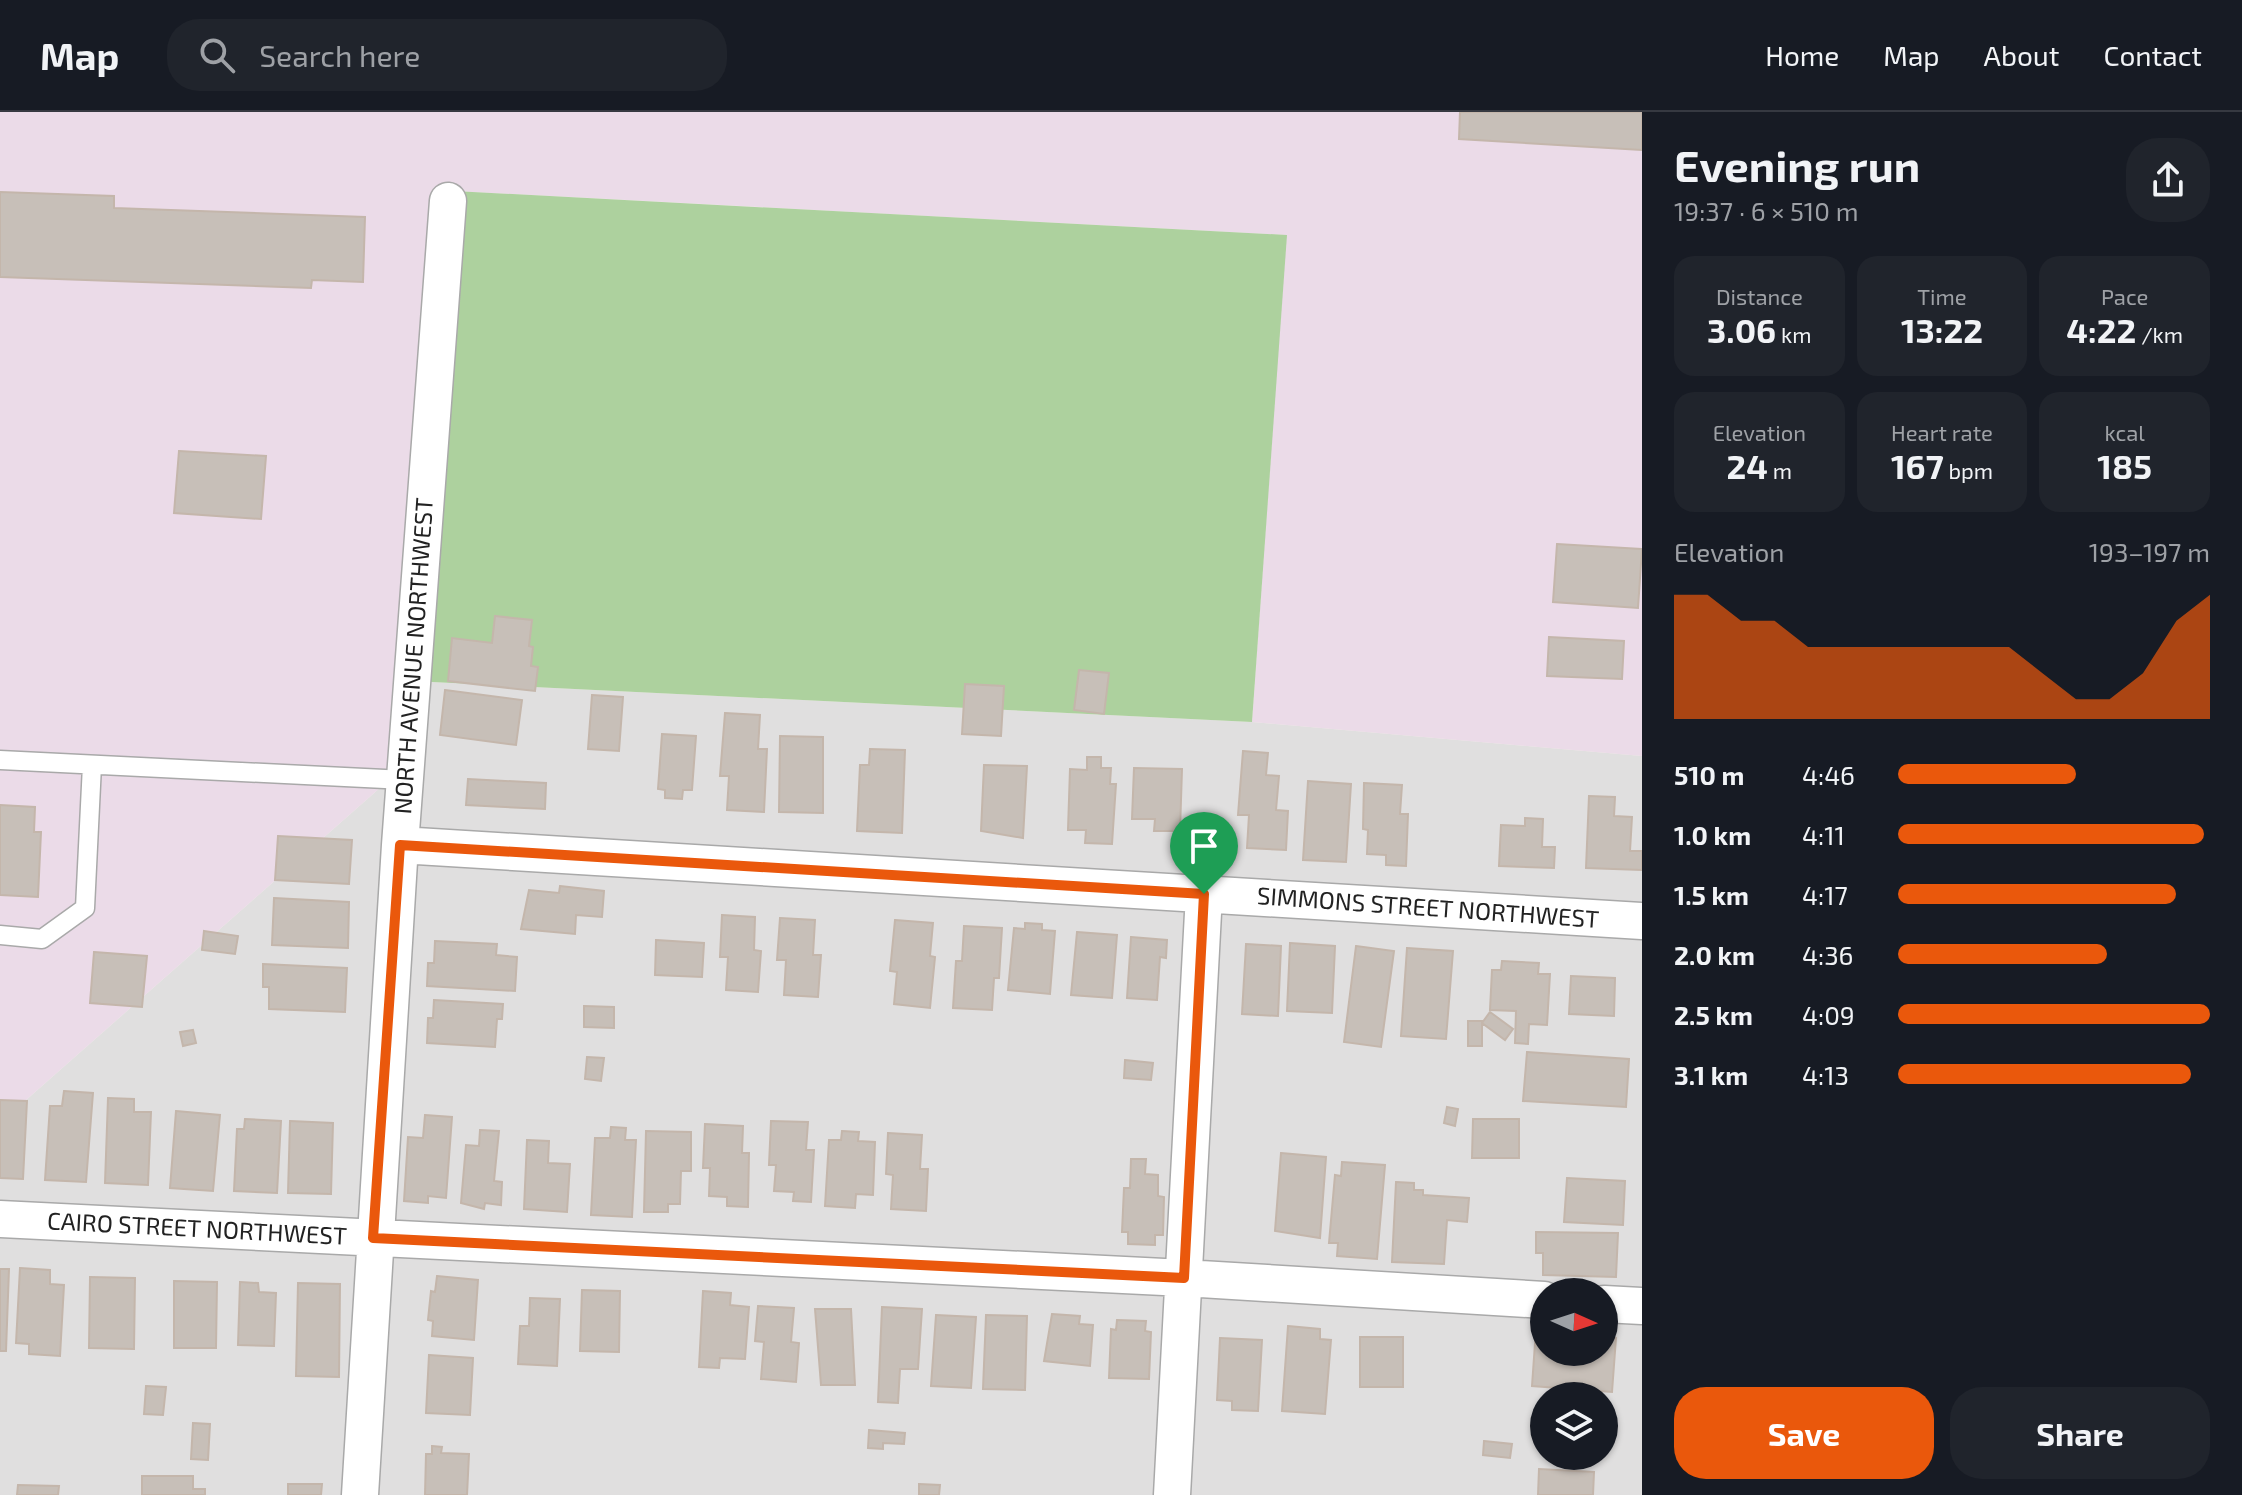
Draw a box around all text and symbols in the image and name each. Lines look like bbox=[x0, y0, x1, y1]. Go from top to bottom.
search box bbox=[167, 19, 727, 91]
text: Map bbox=[40, 32, 119, 78]
icon: search bbox=[195, 33, 239, 77]
text: Search here bbox=[259, 37, 420, 73]
text: Home bbox=[1765, 38, 1839, 72]
text: Map bbox=[1883, 38, 1940, 72]
text: About bbox=[1984, 38, 2059, 72]
text: Contact bbox=[2103, 38, 2202, 72]
text: Evening run bbox=[1674, 138, 1920, 191]
button: share bbox=[2126, 138, 2210, 222]
text: 19:37 · 6 × 510 m bbox=[1674, 195, 1858, 226]
text: Distance bbox=[1716, 283, 1803, 309]
text: Time bbox=[1917, 283, 1967, 309]
text: Pace bbox=[2101, 283, 2148, 309]
text: 3.06 bbox=[1707, 309, 1776, 350]
text: 13:22 bbox=[1901, 309, 1983, 350]
text: 4:22 bbox=[2066, 309, 2136, 350]
text: km bbox=[1776, 321, 1812, 347]
text: /km bbox=[2136, 321, 2183, 347]
text: Elevation bbox=[1713, 419, 1806, 445]
text: Heart rate bbox=[1891, 419, 1993, 445]
text: kcal bbox=[2105, 419, 2145, 445]
text: 24 bbox=[1727, 445, 1768, 486]
text: 167 bbox=[1891, 445, 1944, 486]
text: 185 bbox=[2097, 445, 2152, 486]
text: m bbox=[1768, 457, 1792, 483]
text: bpm bbox=[1944, 457, 1993, 483]
street label: NORTH AVENUE NORTHWEST bbox=[387, 497, 438, 815]
text: Elevation bbox=[1674, 536, 1784, 567]
text: 193–197 m bbox=[2089, 536, 2210, 567]
text: 510 m bbox=[1674, 759, 1745, 790]
text: 4:46 bbox=[1802, 759, 1855, 790]
pin bbox=[1170, 812, 1238, 894]
text: 1.0 km bbox=[1674, 819, 1751, 850]
text: 4:11 bbox=[1802, 819, 1845, 850]
icon: arrive bbox=[1182, 824, 1226, 868]
text: 1.5 km bbox=[1674, 879, 1749, 910]
text: 4:17 bbox=[1802, 879, 1848, 910]
street label: SIMMONS STREET NORTHWEST bbox=[1256, 880, 1600, 933]
text: 2.0 km bbox=[1674, 939, 1755, 970]
text: 4:36 bbox=[1802, 939, 1853, 970]
text: 2.5 km bbox=[1674, 999, 1753, 1030]
text: 4:09 bbox=[1802, 999, 1855, 1030]
text: 3.1 km bbox=[1674, 1059, 1748, 1090]
text: 4:13 bbox=[1802, 1059, 1849, 1090]
street label: CAIRO STREET NORTHWEST bbox=[46, 1205, 348, 1250]
north arrow bbox=[1530, 1278, 1618, 1366]
map controls bbox=[1530, 1278, 1618, 1470]
button: layers bbox=[1530, 1382, 1618, 1470]
button: Save bbox=[1674, 1387, 1934, 1479]
button: Share bbox=[1950, 1387, 2210, 1479]

